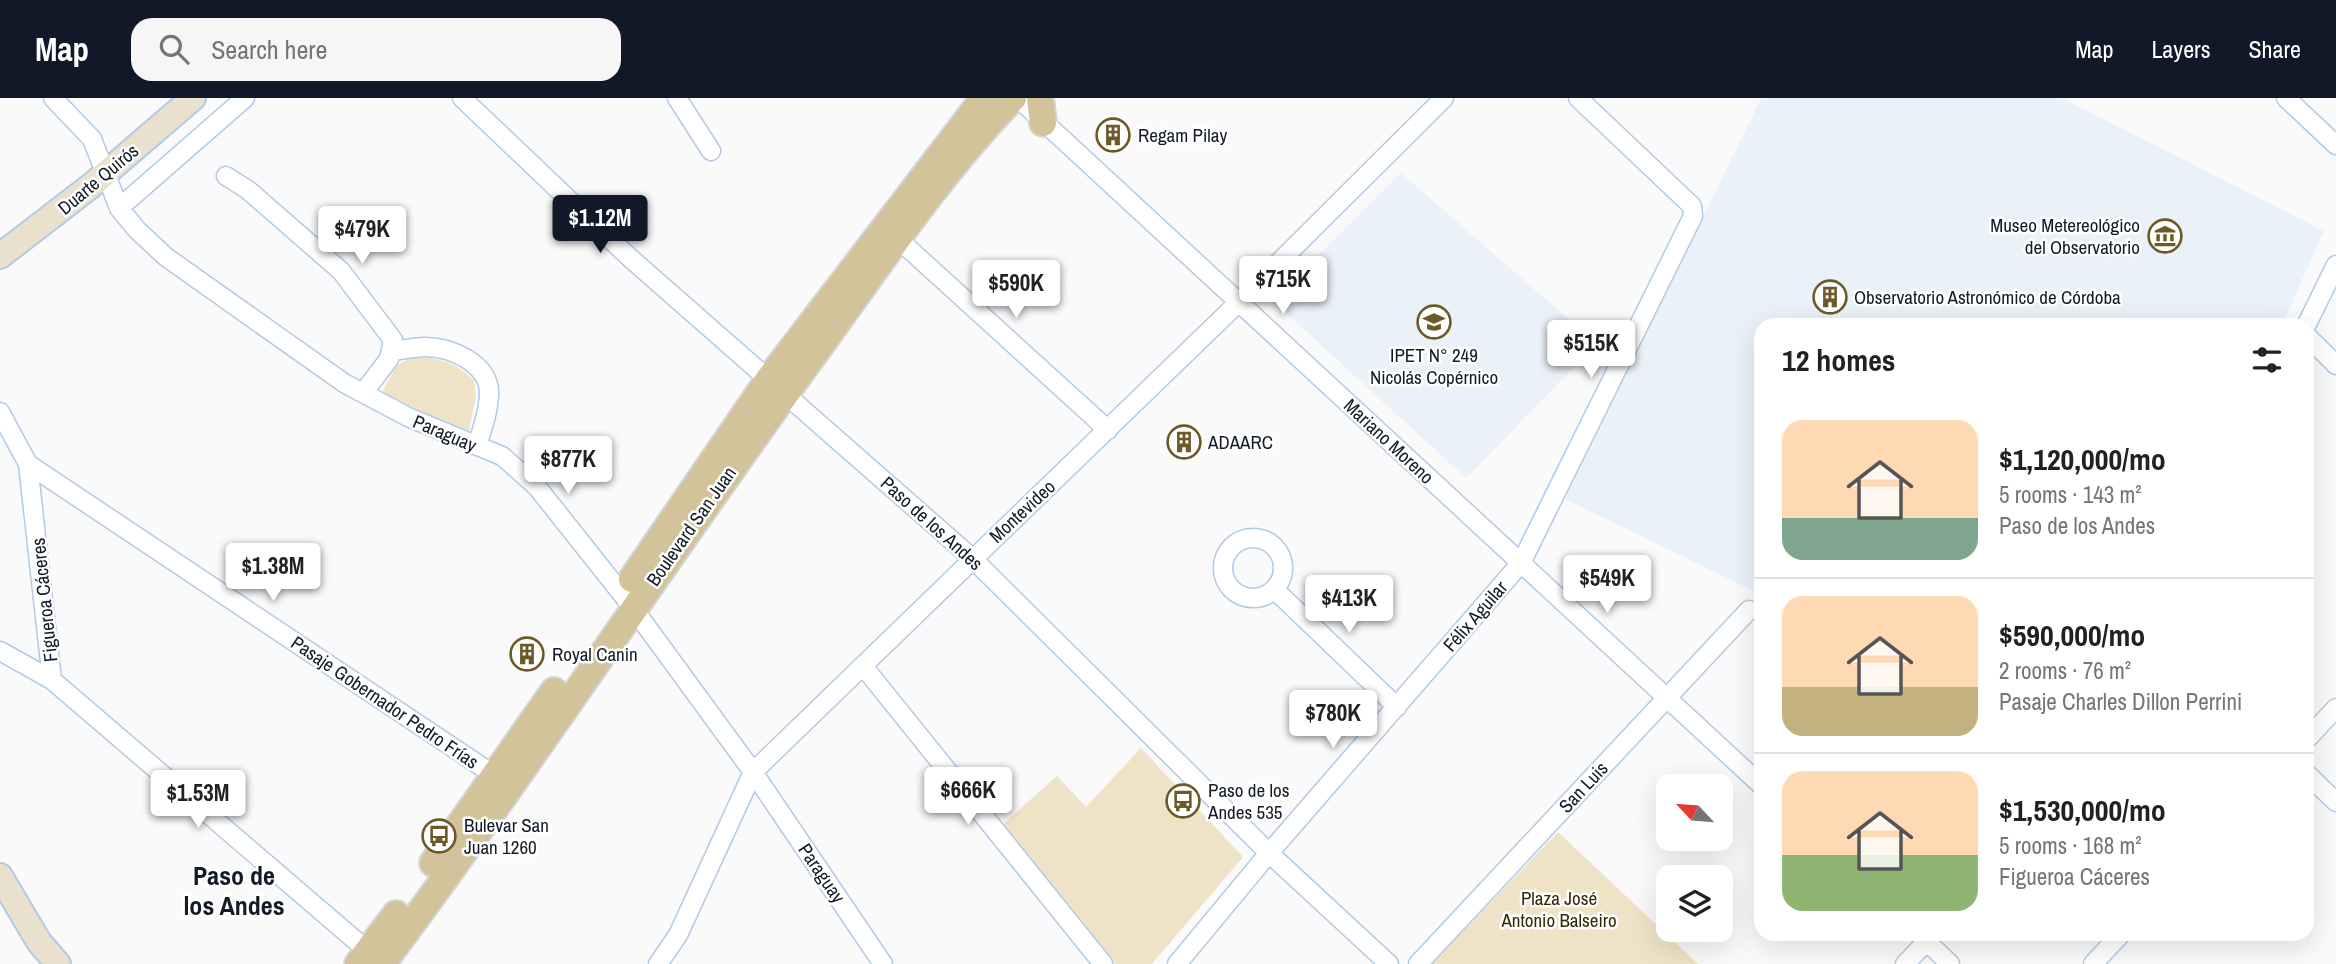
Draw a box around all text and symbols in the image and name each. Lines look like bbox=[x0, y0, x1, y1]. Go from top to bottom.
search box bbox=[131, 18, 621, 81]
text: Map bbox=[35, 27, 89, 71]
icon: search bbox=[155, 30, 193, 68]
text: Search here bbox=[211, 32, 327, 67]
text: Map bbox=[2075, 33, 2113, 65]
text: Layers bbox=[2151, 33, 2210, 65]
text: Share bbox=[2248, 33, 2301, 65]
building icon: Regam Pilay bbox=[1094, 116, 1132, 154]
place label: Regam Pilay bbox=[1138, 122, 1227, 148]
street label: Duarte Quirós bbox=[52, 137, 144, 220]
pin: $1.12M bbox=[543, 195, 657, 255]
text: $1.12M bbox=[569, 202, 631, 233]
pin: $479K bbox=[313, 206, 411, 266]
place label: Museo Metereológico del Observatorio bbox=[1990, 212, 2140, 260]
text: $479K bbox=[334, 213, 390, 244]
museum icon: Museo Metereológico del Observatorio bbox=[2146, 217, 2184, 255]
pin: $715K bbox=[1234, 256, 1332, 316]
pin: $590K bbox=[967, 260, 1065, 320]
text: $715K bbox=[1255, 263, 1311, 294]
text: $590K bbox=[988, 267, 1044, 298]
building icon: Observatorio Astronómico de Córdoba bbox=[1811, 278, 1849, 316]
place label: Observatorio Astronómico de Córdoba bbox=[1854, 284, 2121, 310]
school or university icon: IPET N° 249 Nicolás Copérnico bbox=[1415, 303, 1453, 341]
pin: $515K bbox=[1542, 320, 1640, 380]
text: $515K bbox=[1563, 327, 1619, 358]
text: 12 homes bbox=[1782, 340, 1896, 380]
icon: filters bbox=[2248, 341, 2286, 379]
place label: IPET N° 249 Nicolás Copérnico bbox=[1370, 342, 1498, 390]
street label: Mariano Moreno bbox=[1338, 393, 1440, 489]
street label: Paraguay bbox=[409, 408, 481, 458]
building icon: ADAARC bbox=[1165, 423, 1203, 461]
place label: ADAARC bbox=[1207, 429, 1273, 455]
pin: $877K bbox=[519, 436, 617, 496]
text: $1,120,000/mo bbox=[1999, 439, 2166, 479]
text: $877K bbox=[540, 443, 596, 474]
icon: home bbox=[1838, 448, 1922, 532]
street label: Boulevard San Juan bbox=[640, 461, 742, 591]
street label: Paso de los Andes bbox=[875, 470, 989, 576]
street label: Montevideo bbox=[983, 474, 1061, 548]
text: 5 rooms · 143 m² bbox=[1999, 479, 2142, 510]
text: Paso de los Andes bbox=[1999, 510, 2155, 541]
street label: Figueroa Cáceres bbox=[25, 536, 63, 663]
pin: $1.38M bbox=[216, 544, 330, 603]
text: $1.38M bbox=[242, 550, 304, 581]
pin: $549K bbox=[1558, 556, 1656, 615]
text: $549K bbox=[1579, 562, 1635, 593]
street label: Félix Aguilar bbox=[1437, 574, 1514, 657]
pin: $413K bbox=[1300, 575, 1398, 635]
text: $413K bbox=[1321, 582, 1377, 613]
text: $590,000/mo bbox=[1999, 615, 2145, 655]
icon: home bbox=[1838, 624, 1922, 708]
street label: Pasaje Gobernador Pedro Frías bbox=[286, 629, 484, 775]
building icon: Royal Canin bbox=[508, 635, 546, 673]
place label: Royal Canin bbox=[552, 641, 638, 667]
text: 2 rooms · 76 m² bbox=[1999, 655, 2131, 686]
text: Pasaje Charles Dillon Perrini bbox=[1999, 686, 2242, 717]
pin: $780K bbox=[1284, 690, 1382, 750]
text: $780K bbox=[1305, 697, 1361, 728]
street label: San Luis bbox=[1553, 755, 1614, 818]
pin: $666K bbox=[919, 768, 1017, 827]
pin: $1.53M bbox=[141, 770, 255, 830]
text: $666K bbox=[940, 774, 996, 805]
north arrow bbox=[1656, 774, 1732, 850]
map controls bbox=[1656, 774, 1733, 942]
text: $1.53M bbox=[167, 777, 229, 808]
place label: Paso de los Andes 535 bbox=[1207, 777, 1290, 825]
bus stop icon: Paso de los Andes 535 bbox=[1164, 782, 1202, 820]
text: $1,530,000/mo bbox=[1999, 790, 2166, 830]
icon: home bbox=[1838, 799, 1922, 883]
place label: Bulevar San Juan 1260 bbox=[464, 812, 549, 860]
bus stop icon: Bulevar San Juan 1260 bbox=[420, 817, 458, 855]
text: 5 rooms · 168 m² bbox=[1999, 830, 2142, 861]
street label: Paraguay bbox=[793, 838, 852, 908]
district label: Paso de los Andes bbox=[183, 858, 285, 923]
text: Figueroa Cáceres bbox=[1999, 861, 2150, 892]
button: layers bbox=[1656, 865, 1733, 942]
park label: Plaza José Antonio Balseiro bbox=[1500, 885, 1617, 933]

